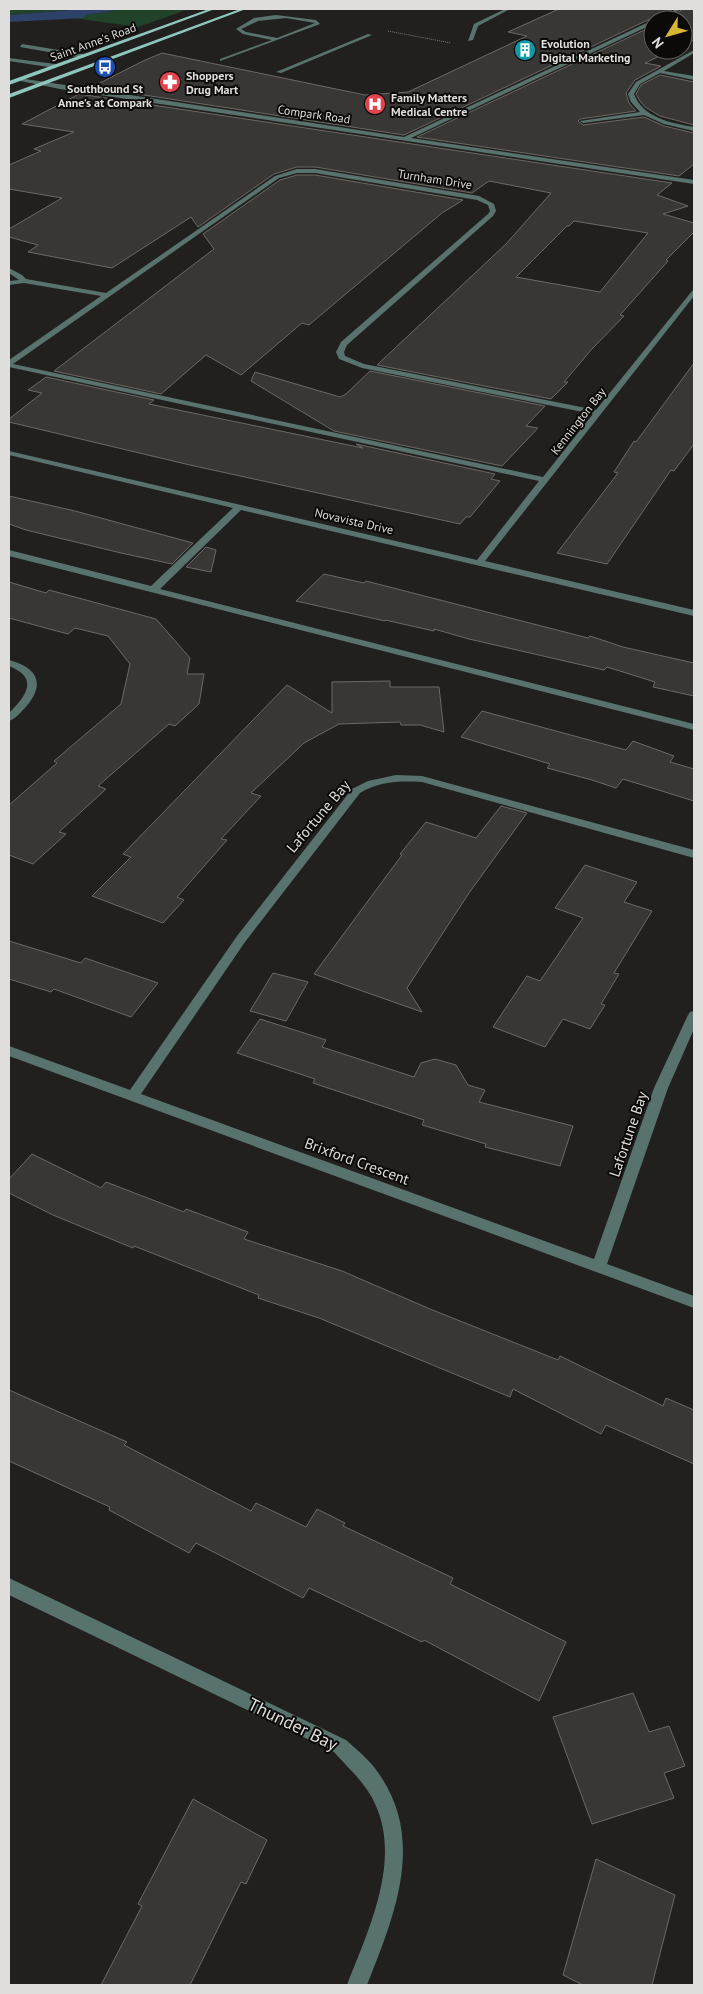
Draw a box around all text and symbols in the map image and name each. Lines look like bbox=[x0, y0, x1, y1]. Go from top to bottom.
north arrow bbox=[643, 10, 693, 60]
street label: Saint Anne's Road bbox=[48, 19, 138, 65]
text: N bbox=[648, 34, 668, 52]
place label: Evolution Digital Marketing bbox=[541, 36, 630, 65]
building icon: Evolution Digital Marketing bbox=[513, 38, 537, 62]
bus stop icon: Southbound St Anne's at Compark bbox=[93, 55, 117, 79]
place label: Shoppers Drug Mart bbox=[186, 68, 239, 97]
pharmacy icon: Shoppers Drug Mart bbox=[158, 70, 182, 94]
place label: Southbound St Anne's at Compark bbox=[58, 81, 152, 110]
place label: Family Matters Medical Centre bbox=[391, 90, 467, 119]
hospital icon: Family Matters Medical Centre bbox=[363, 92, 387, 116]
street label: Compark Road bbox=[277, 101, 351, 127]
street label: Turnham Drive bbox=[397, 166, 473, 192]
street label: Kennington Bay bbox=[547, 384, 609, 457]
street label: Novavista Drive bbox=[313, 505, 395, 537]
street label: Lafortune Bay bbox=[282, 776, 354, 856]
street label: Lafortune Bay bbox=[604, 1089, 652, 1179]
street label: Brixford Crescent bbox=[302, 1133, 412, 1189]
street label: Thunder Bay bbox=[244, 1692, 342, 1756]

